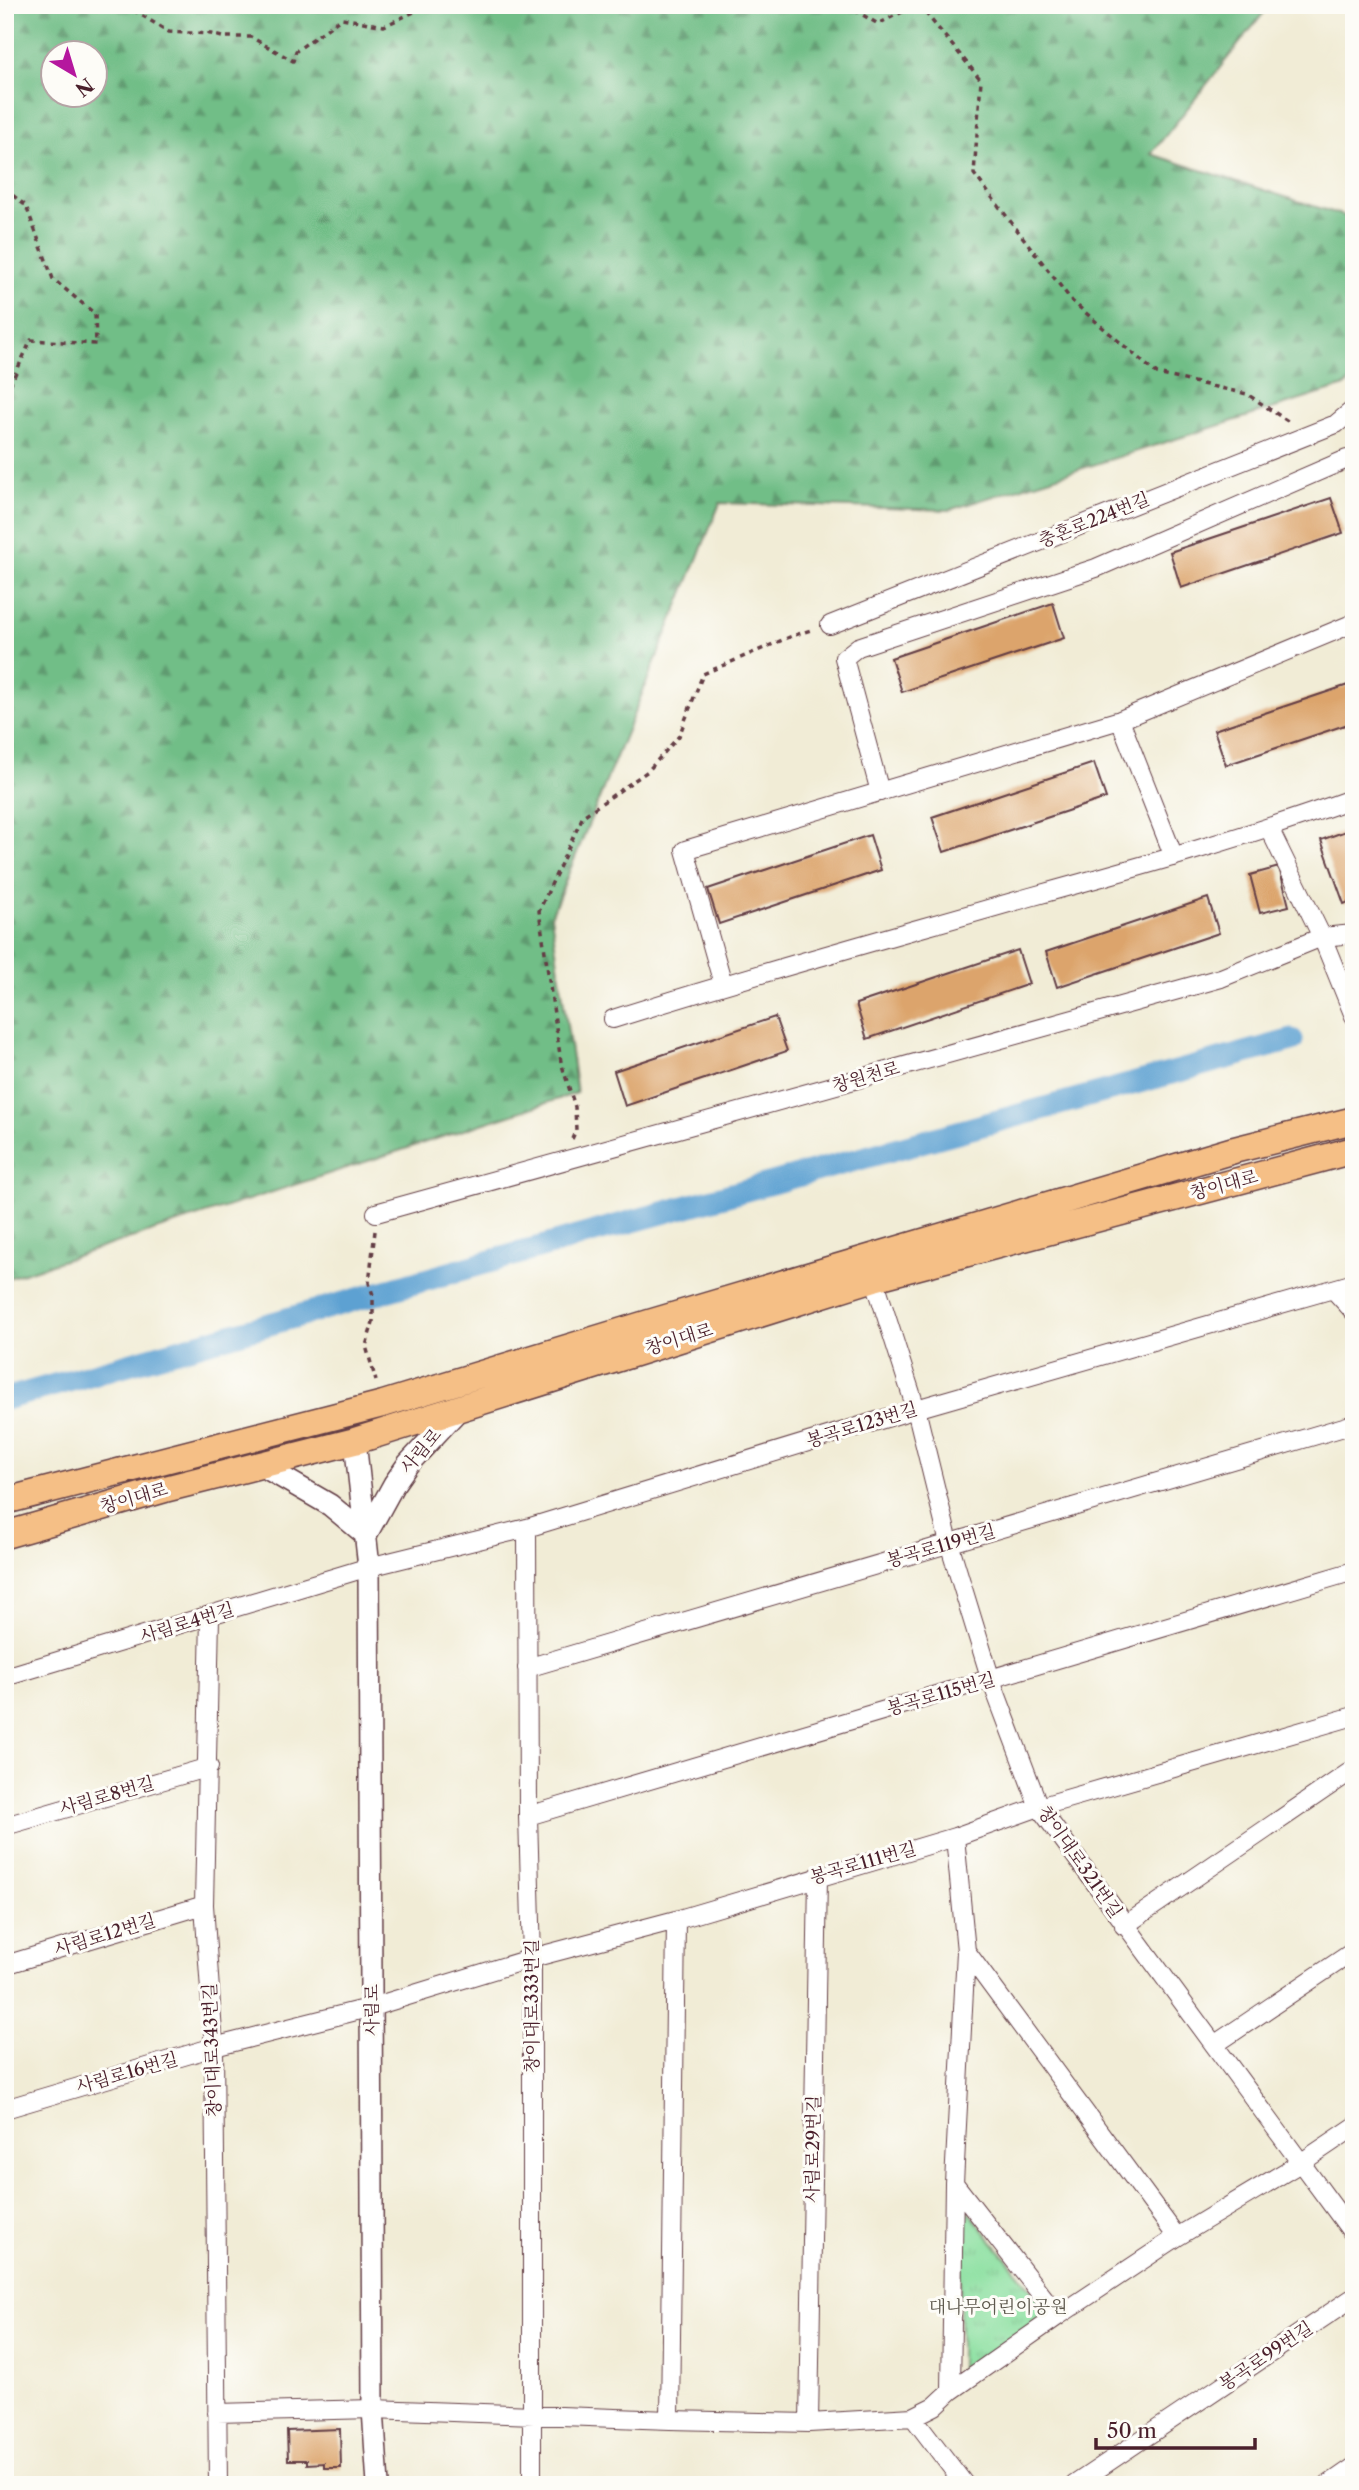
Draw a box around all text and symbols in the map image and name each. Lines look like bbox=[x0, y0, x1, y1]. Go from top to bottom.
north arrow bbox=[38, 38, 108, 108]
text: N bbox=[71, 73, 98, 101]
street label: 충혼로224번길 bbox=[1035, 488, 1153, 552]
street label: 창원천로 bbox=[830, 1057, 902, 1097]
street label: 창이대로 bbox=[1188, 1165, 1260, 1205]
street label: 창이대로 bbox=[643, 1318, 715, 1360]
street label: 봉곡로123번길 bbox=[804, 1398, 920, 1452]
street label: 사림로 bbox=[396, 1424, 446, 1478]
street label: 창이대로 bbox=[98, 1478, 170, 1518]
street label: 봉곡로119번길 bbox=[884, 1520, 998, 1572]
street label: 사림로4번길 bbox=[137, 1598, 237, 1648]
street label: 봉곡로115번길 bbox=[884, 1668, 998, 1720]
street label: 사림로8번길 bbox=[57, 1772, 157, 1820]
street label: 창이대로321번길 bbox=[1033, 1802, 1127, 1922]
street label: 봉곡로111번길 bbox=[807, 1837, 919, 1889]
street label: 사림로12번길 bbox=[52, 1909, 158, 1961]
street label: 창이대로333번길 bbox=[521, 1939, 543, 2073]
street label: 창이대로343번길 bbox=[199, 1982, 225, 2118]
street label: 사림로 bbox=[361, 1984, 383, 2036]
street label: 사림로16번길 bbox=[73, 2048, 181, 2098]
street label: 사림로29번길 bbox=[801, 2095, 825, 2203]
park label: 대나무어린이공원 bbox=[928, 2296, 1068, 2318]
street label: 봉곡로99번길 bbox=[1215, 2317, 1317, 2395]
scale bar bbox=[1096, 2406, 1256, 2450]
text: 50 m bbox=[1107, 2418, 1157, 2443]

